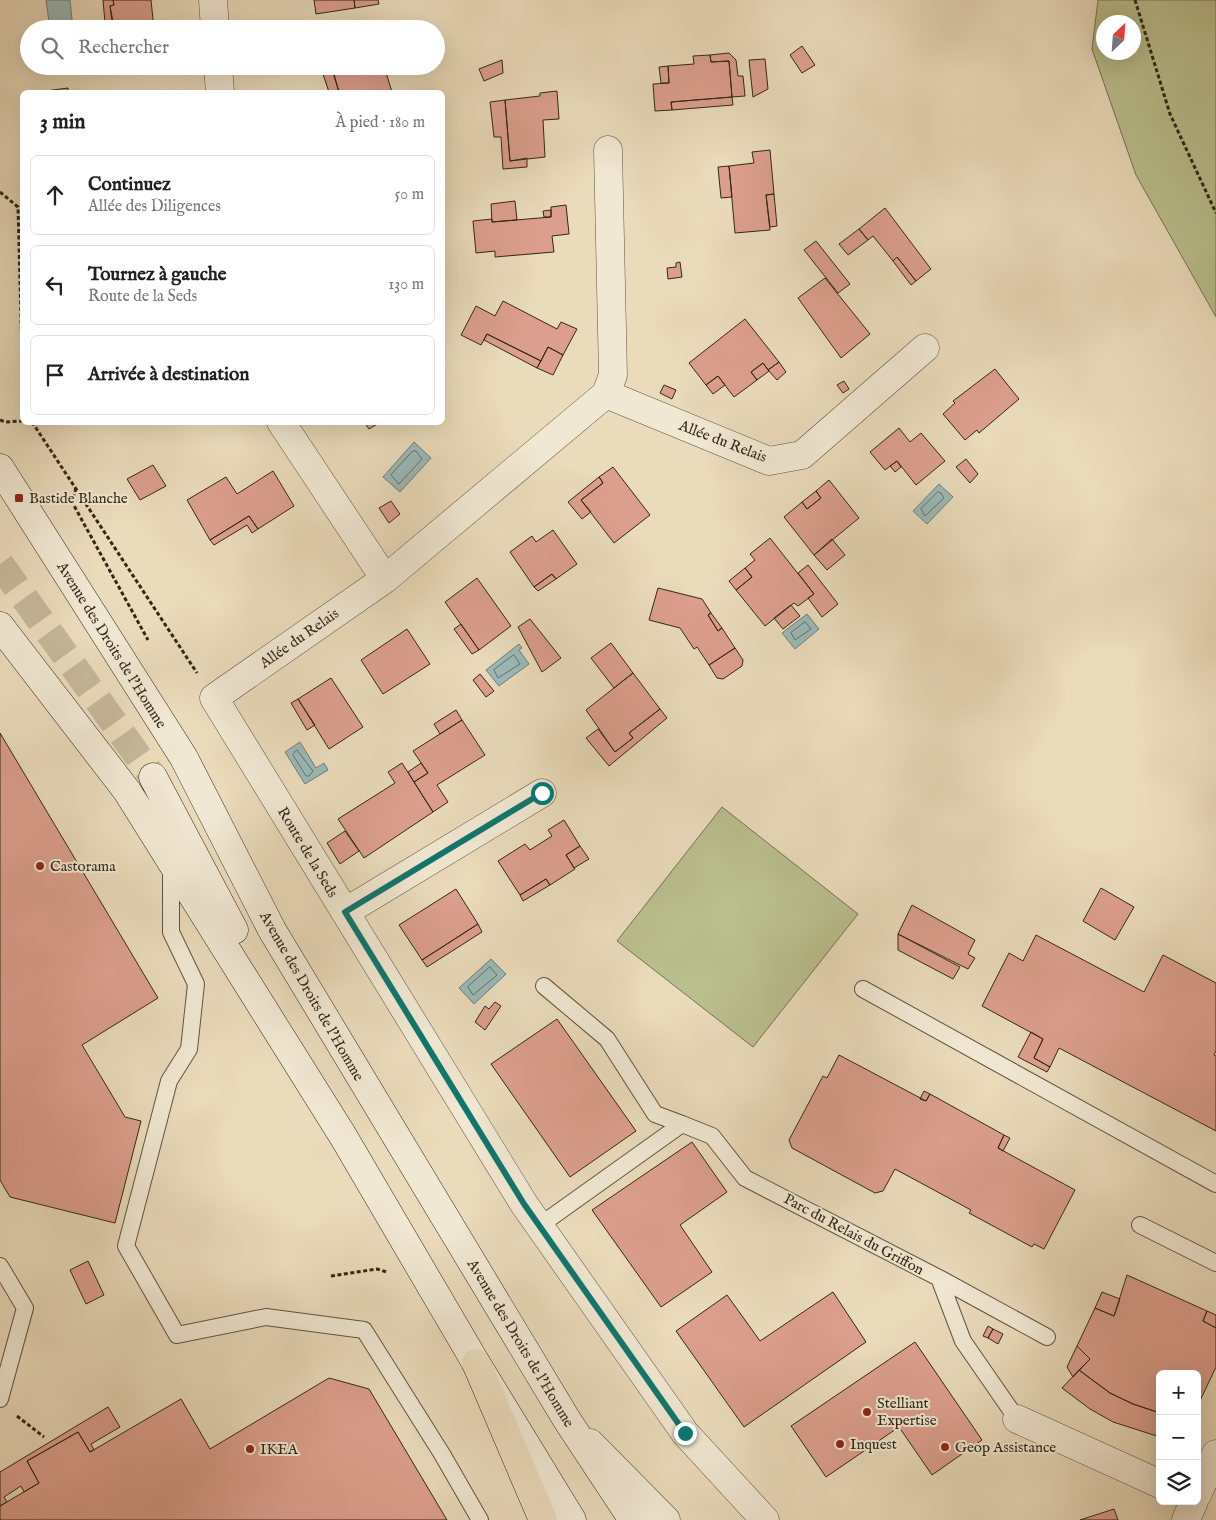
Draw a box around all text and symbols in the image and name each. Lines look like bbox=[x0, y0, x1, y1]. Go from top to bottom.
north arrow bbox=[1096, 15, 1141, 60]
search box bbox=[20, 20, 445, 75]
icon: search bbox=[38, 34, 66, 62]
text: Rechercher bbox=[78, 36, 169, 60]
text: 3 min bbox=[40, 109, 85, 136]
text: À pied · 180 m bbox=[336, 113, 425, 133]
text: Continuez bbox=[88, 173, 171, 197]
icon: ahead bbox=[41, 181, 69, 209]
text: 50 m bbox=[395, 185, 424, 205]
text: Allée des Diligences bbox=[88, 197, 221, 217]
text: Tournez à gauche bbox=[88, 263, 227, 287]
icon: left bbox=[41, 271, 69, 299]
text: 130 m bbox=[388, 275, 424, 295]
text: Route de la Seds bbox=[88, 287, 197, 307]
icon: arrive bbox=[41, 361, 69, 389]
text: Arrivée à destination bbox=[88, 363, 249, 387]
street label: Allée du Relais bbox=[675, 416, 769, 467]
place label: Bastide Blanche bbox=[29, 489, 128, 508]
marker: Bastide Blanche bbox=[13, 492, 25, 504]
street label: Avenue des Droits de l'Homme bbox=[52, 558, 171, 732]
street label: Allée du Relais bbox=[255, 604, 343, 673]
route start bbox=[531, 782, 554, 805]
street label: Route de la Seds bbox=[273, 804, 342, 901]
place label: Castorama bbox=[50, 857, 116, 876]
marker: Castorama bbox=[34, 860, 46, 872]
street label: Avenue des Droits de l'Homme bbox=[255, 907, 368, 1085]
street label: Parc du Relais du Griffon bbox=[780, 1189, 927, 1279]
street label: Avenue des Droits de l'Homme bbox=[462, 1255, 578, 1431]
map controls bbox=[1156, 1370, 1201, 1505]
button: + bbox=[1156, 1370, 1201, 1415]
place label: Stelliant Expertise bbox=[877, 1394, 937, 1430]
marker: Stelliant Expertise bbox=[861, 1406, 873, 1418]
button: − bbox=[1156, 1415, 1201, 1460]
route end bbox=[674, 1422, 697, 1445]
place label: Inquest bbox=[850, 1435, 897, 1454]
marker: Inquest bbox=[834, 1438, 846, 1450]
place label: Geop Assistance bbox=[955, 1438, 1056, 1457]
place label: IKEA bbox=[260, 1440, 299, 1459]
marker: Geop Assistance bbox=[939, 1441, 951, 1453]
marker: IKEA bbox=[244, 1443, 256, 1455]
button: layers bbox=[1156, 1460, 1201, 1505]

